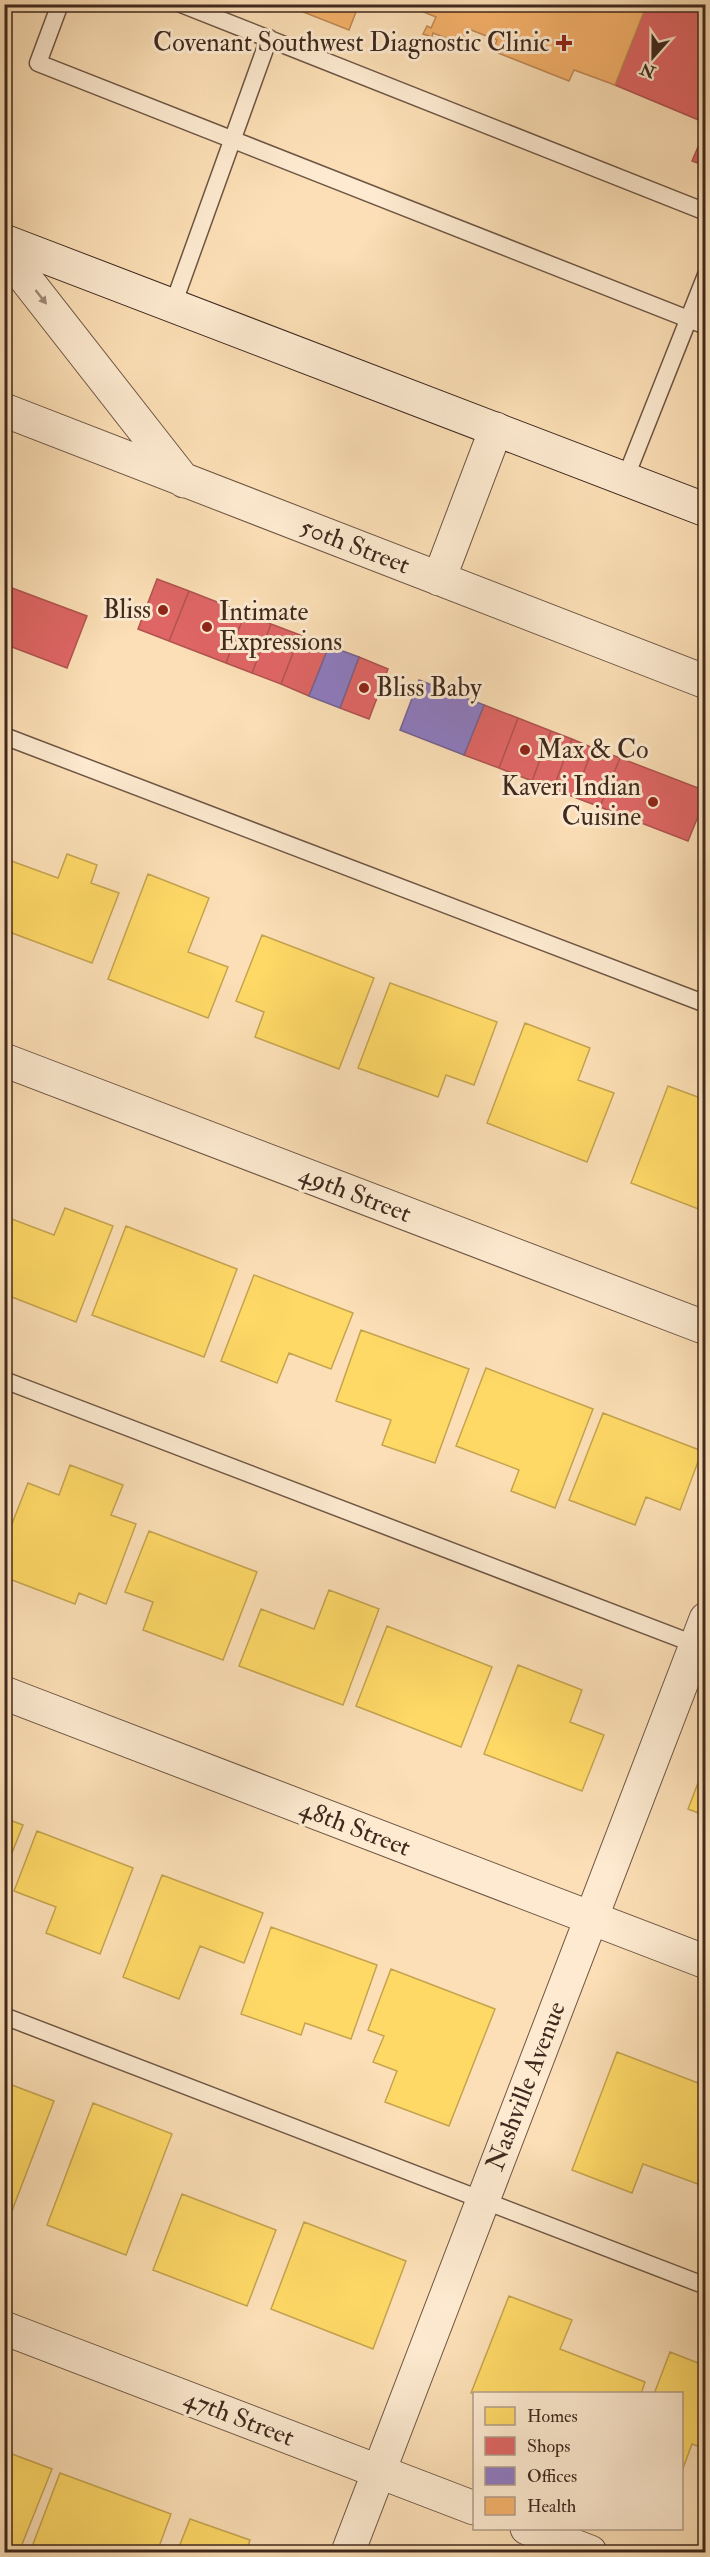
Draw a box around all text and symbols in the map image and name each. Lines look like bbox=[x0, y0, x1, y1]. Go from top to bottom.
place label: Covenant Southwest Diagnostic Clinic bbox=[153, 27, 550, 59]
north arrow bbox=[623, 27, 683, 87]
marker: Covenant Southwest Diagnostic Clinic bbox=[555, 34, 573, 52]
text: N bbox=[637, 58, 659, 82]
one-way arrow bbox=[34, 289, 47, 305]
street label: 50th Street bbox=[296, 511, 414, 581]
place label: Bliss bbox=[103, 594, 151, 626]
place label: Intimate Expressions bbox=[219, 596, 342, 659]
marker: Bliss bbox=[156, 603, 170, 617]
marker: Intimate Expressions bbox=[200, 620, 214, 634]
place label: Bliss Baby bbox=[376, 672, 482, 704]
marker: Bliss Baby bbox=[357, 681, 371, 695]
place label: Max & Co bbox=[537, 734, 648, 766]
marker: Max & Co bbox=[518, 743, 532, 757]
place label: Kaveri Indian Cuisine bbox=[501, 771, 641, 833]
marker: Kaveri Indian Cuisine bbox=[646, 795, 660, 809]
street label: 49th Street bbox=[294, 1158, 416, 1230]
street label: 48th Street bbox=[295, 1792, 415, 1864]
street label: Nashville Avenue bbox=[479, 1997, 573, 2175]
street label: 47th Street bbox=[179, 2382, 299, 2454]
legend bbox=[473, 2392, 683, 2530]
text: Homes bbox=[527, 2405, 578, 2428]
text: Shops bbox=[527, 2435, 570, 2458]
text: Offices bbox=[527, 2465, 577, 2488]
text: Health bbox=[527, 2495, 577, 2518]

